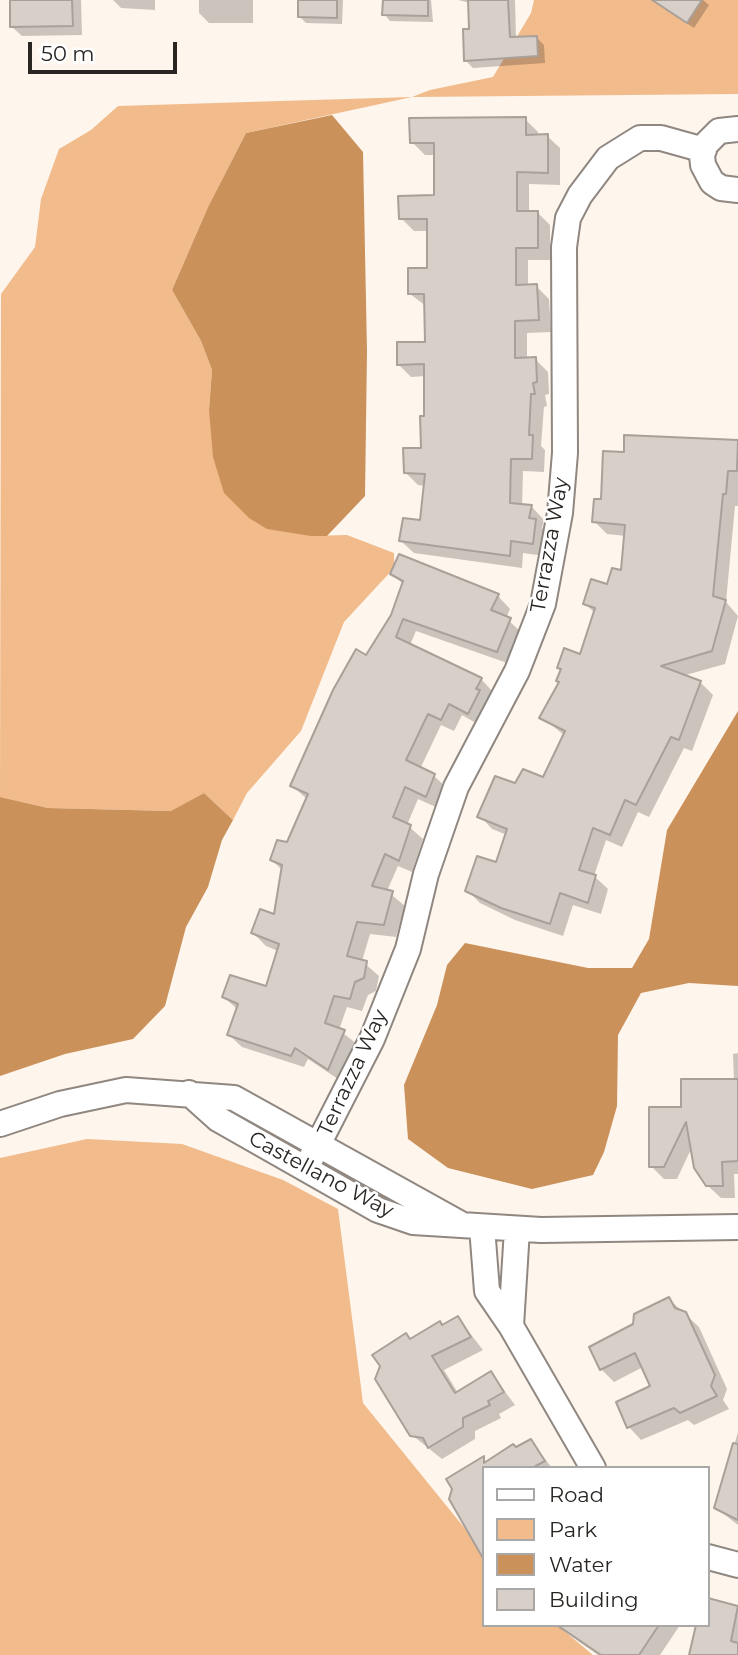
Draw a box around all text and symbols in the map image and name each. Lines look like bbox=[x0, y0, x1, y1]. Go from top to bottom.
scale bar bbox=[32, 28, 180, 72]
text: 50 m bbox=[41, 41, 95, 66]
street label: Terrazza Way bbox=[526, 476, 574, 614]
street label: Terrazza Way bbox=[313, 1006, 393, 1140]
street label: Castellano Way bbox=[244, 1126, 398, 1224]
legend bbox=[482, 1466, 710, 1627]
text: Road bbox=[549, 1482, 604, 1507]
text: Park bbox=[549, 1517, 597, 1542]
text: Water bbox=[549, 1552, 613, 1577]
text: Building bbox=[549, 1587, 639, 1612]

